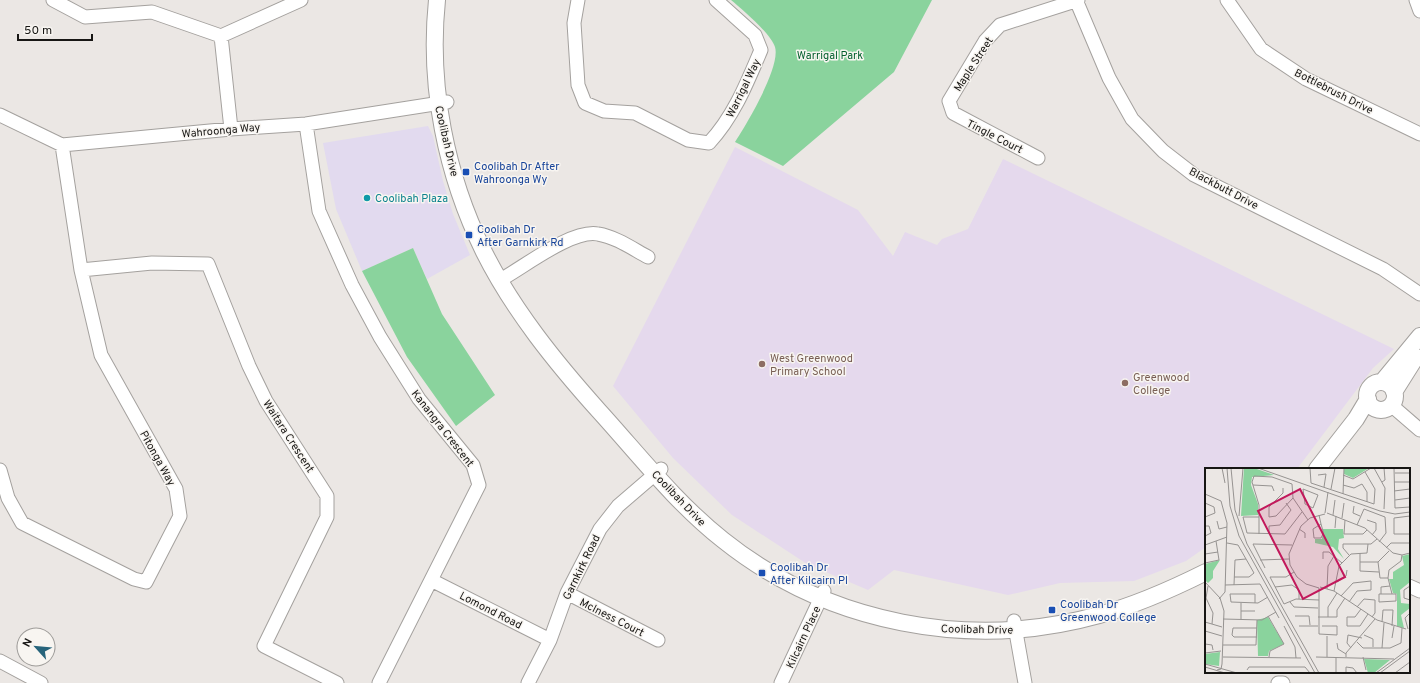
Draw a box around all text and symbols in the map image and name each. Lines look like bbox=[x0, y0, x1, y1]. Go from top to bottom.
scale bar bbox=[18, 16, 92, 42]
text: 50 m bbox=[24, 23, 52, 39]
street label: Maple Street bbox=[951, 35, 997, 94]
park label: Warrigal Park bbox=[797, 49, 863, 63]
street label: Warrigal Way bbox=[724, 56, 764, 120]
street label: Bottlebrush Drive bbox=[1292, 66, 1375, 118]
street label: Coolibah Drive bbox=[431, 104, 461, 178]
street label: Tingle Court bbox=[964, 117, 1025, 157]
street label: Wahroonga Way bbox=[181, 121, 261, 141]
place label: Coolibah Dr After Wahroonga Wy bbox=[474, 160, 560, 187]
street label: Blackbutt Drive bbox=[1186, 165, 1261, 213]
marker: Coolibah Dr After Wahroonga Wy bbox=[461, 167, 471, 177]
place label: Coolibah Plaza bbox=[375, 192, 448, 206]
marker: Coolibah Plaza bbox=[362, 193, 372, 203]
place label: Coolibah Dr After Garnkirk Rd bbox=[477, 223, 563, 250]
marker: Coolibah Dr After Garnkirk Rd bbox=[464, 230, 474, 240]
place label: West Greenwood Primary School bbox=[770, 352, 853, 379]
marker: West Greenwood Primary School bbox=[757, 359, 767, 369]
place label: Greenwood College bbox=[1133, 371, 1189, 398]
marker: Greenwood College bbox=[1120, 378, 1130, 388]
street label: Kanangra Crescent bbox=[408, 387, 477, 470]
street label: Waitara Crescent bbox=[259, 398, 317, 475]
street label: Pitonga Way bbox=[136, 428, 178, 489]
street label: Coolibah Drive bbox=[648, 468, 708, 530]
inset map bbox=[1205, 468, 1410, 673]
street label: Garnkirk Road bbox=[560, 533, 604, 602]
place label: Coolibah Dr After Kilcairn Pl bbox=[770, 561, 848, 588]
marker: Coolibah Dr After Kilcairn Pl bbox=[757, 568, 767, 578]
street label: Lomond Road bbox=[457, 589, 524, 633]
street label: McIness Court bbox=[577, 596, 646, 640]
place label: Coolibah Dr Greenwood College bbox=[1060, 598, 1156, 625]
street label: Kilcairn Place bbox=[783, 604, 824, 671]
marker: Coolibah Dr Greenwood College bbox=[1047, 605, 1057, 615]
street label: Coolibah Drive bbox=[941, 622, 1013, 638]
north arrow bbox=[16, 627, 56, 667]
text: N bbox=[20, 636, 36, 650]

